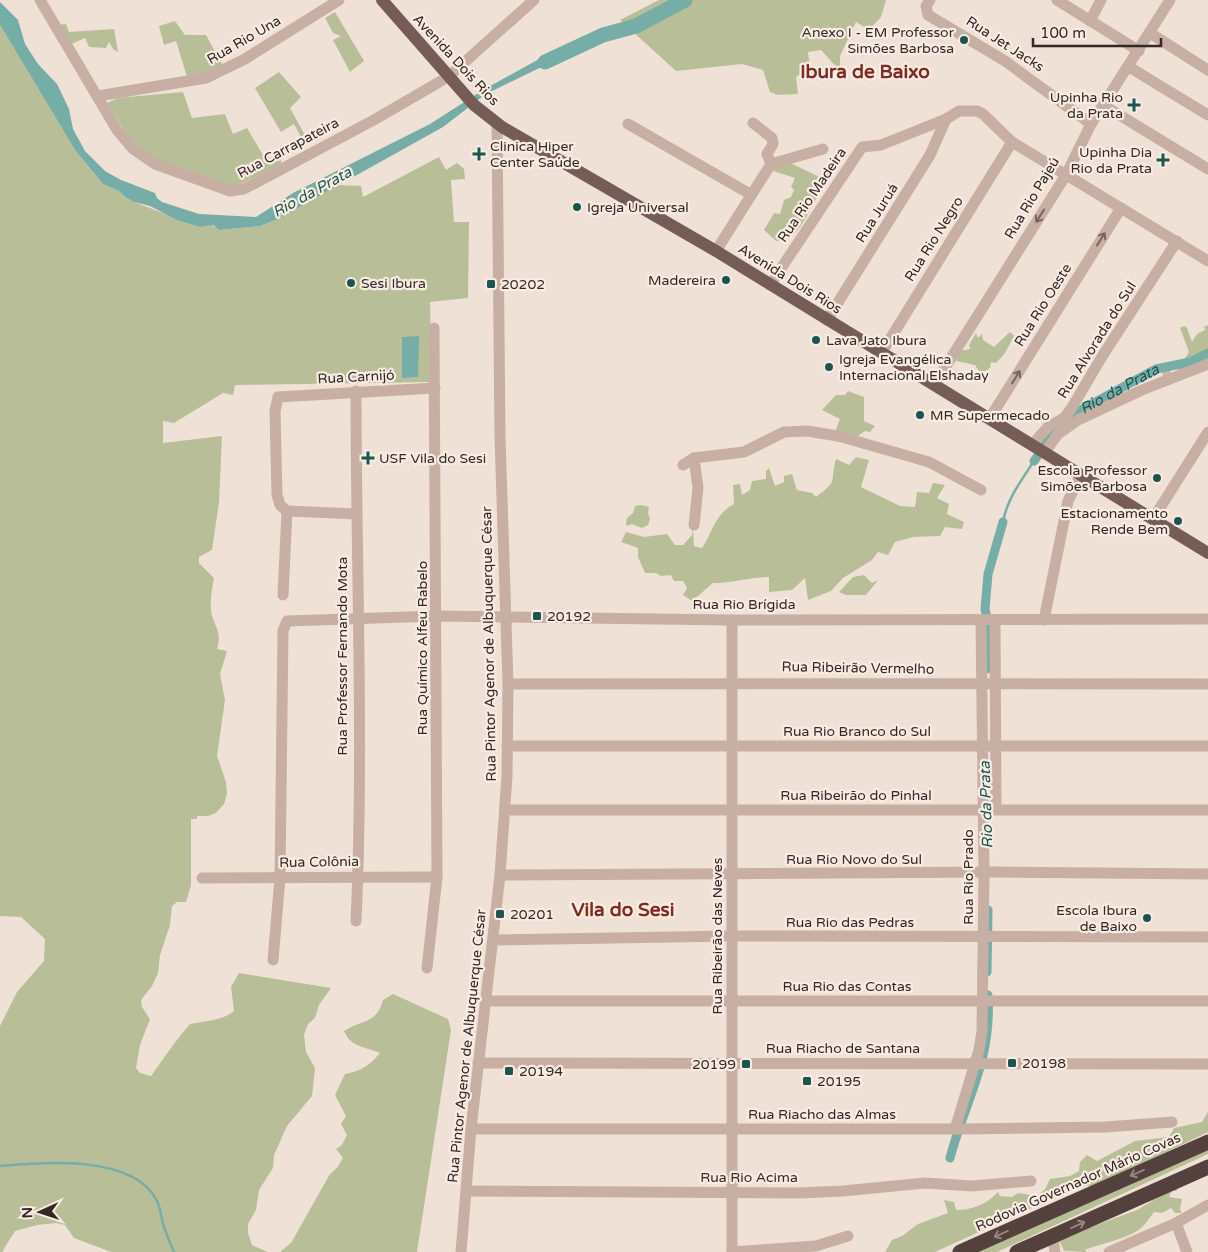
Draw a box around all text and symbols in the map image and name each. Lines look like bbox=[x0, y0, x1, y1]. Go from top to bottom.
street label: Avenida Dois Rios bbox=[409, 11, 503, 109]
street label: Rua Rio Una bbox=[204, 12, 284, 68]
street label: Rua Jet Jacks bbox=[963, 12, 1047, 76]
scale bar bbox=[1033, 15, 1160, 47]
place label: Anexo I - EM Professor Simões Barbosa bbox=[802, 24, 955, 57]
text: 100 m bbox=[1040, 24, 1086, 42]
marker: Anexo I - EM Professor Simões Barbosa bbox=[958, 34, 970, 46]
district label: Ibura de Baixo bbox=[800, 61, 930, 83]
place label: Upinha Rio da Prata bbox=[1050, 89, 1123, 122]
marker: Upinha Rio da Prata bbox=[1127, 98, 1141, 112]
street label: Rua Carrapateira bbox=[234, 114, 342, 182]
place label: Clinica Hiper Center Saúde bbox=[490, 138, 580, 171]
street label: Rua Rio Madeira bbox=[774, 144, 850, 246]
place label: Upinha Dia Rio da Prata bbox=[1070, 144, 1152, 177]
marker: Clinica Hiper Center Saúde bbox=[472, 147, 486, 161]
marker: Upinha Dia Rio da Prata bbox=[1156, 153, 1170, 167]
street label: Rua Rio Pajeú bbox=[1001, 154, 1063, 242]
water label: Rio da Prata bbox=[269, 163, 355, 221]
street label: Rua Juruá bbox=[852, 180, 902, 246]
street label: Rua Rio Negro bbox=[901, 193, 967, 285]
place label: Igreja Universal bbox=[587, 199, 689, 216]
marker: Igreja Universal bbox=[571, 201, 583, 213]
one-way arrow bbox=[1035, 209, 1045, 223]
one-way arrow bbox=[1097, 232, 1107, 246]
street label: Avenida Dois Rios bbox=[735, 240, 845, 318]
street label: Rua Rio Oeste bbox=[1011, 260, 1075, 350]
place label: Madereira bbox=[648, 272, 716, 289]
marker: Madereira bbox=[720, 274, 732, 286]
place label: Sesi Ibura bbox=[361, 275, 426, 292]
place label: 20202 bbox=[501, 276, 545, 293]
marker: Sesi Ibura bbox=[345, 277, 357, 289]
marker: 20202 bbox=[485, 278, 497, 290]
street label: Rua Alvorada do Sul bbox=[1054, 278, 1140, 402]
place label: Lava Jato Ibura bbox=[826, 332, 927, 349]
marker: Lava Jato Ibura bbox=[810, 334, 822, 346]
place label: Igreja Evangélica Internacional Elshaday bbox=[839, 351, 989, 384]
water label: Rio da Prata bbox=[1077, 360, 1163, 418]
marker: Igreja Evangélica Internacional Elshaday bbox=[823, 361, 835, 373]
street label: Rua Carnijó bbox=[317, 366, 395, 388]
one-way arrow bbox=[1011, 370, 1021, 384]
place label: MR Supermecado bbox=[930, 407, 1050, 424]
marker: MR Supermecado bbox=[914, 409, 926, 421]
place label: USF Vila do Sesi bbox=[379, 450, 486, 467]
marker: USF Vila do Sesi bbox=[361, 451, 375, 465]
place label: Escola Professor Simões Barbosa bbox=[1037, 462, 1148, 495]
marker: Escola Professor Simões Barbosa bbox=[1151, 472, 1163, 484]
place label: Estacionamento Rende Bem bbox=[1061, 505, 1168, 538]
street label: Rua Pintor Agenor de Albuquerque César bbox=[478, 506, 500, 782]
marker: Estacionamento Rende Bem bbox=[1172, 515, 1184, 527]
street label: Rua Professor Fernando Mota bbox=[334, 557, 351, 755]
street label: Rua Químico Alfeu Rabelo bbox=[414, 561, 431, 735]
street label: Rua Rio Brígida bbox=[692, 596, 796, 613]
place label: 20192 bbox=[547, 608, 591, 625]
marker: 20192 bbox=[531, 610, 543, 622]
street label: Rua Ribeirão Vermelho bbox=[782, 658, 934, 678]
street label: Rua Rio Branco do Sul bbox=[783, 723, 931, 740]
water label: Rio da Prata bbox=[975, 760, 997, 849]
street label: Rua Ribeirão do Pinhal bbox=[780, 787, 932, 804]
street label: Rua Rio Prado bbox=[960, 829, 977, 925]
street label: Rua Rio Novo do Sul bbox=[786, 851, 922, 868]
street label: Rua Colônia bbox=[279, 853, 359, 871]
street label: Rua Ribeirão das Neves bbox=[709, 857, 726, 1015]
district label: Vila do Sesi bbox=[572, 899, 674, 921]
place label: Escola Ibura de Baixo bbox=[1056, 902, 1137, 935]
place label: 20201 bbox=[510, 906, 554, 923]
street label: Rua Pintor Agenor de Albuquerque César bbox=[444, 908, 490, 1184]
marker: 20201 bbox=[494, 908, 506, 920]
marker: Escola Ibura de Baixo bbox=[1141, 912, 1153, 924]
street label: Rua Rio das Pedras bbox=[786, 914, 915, 931]
street label: Rua Rio das Contas bbox=[783, 978, 912, 995]
street label: Rua Riacho de Santana bbox=[766, 1040, 920, 1057]
place label: 20198 bbox=[1022, 1055, 1066, 1072]
place label: 20199 bbox=[692, 1056, 736, 1073]
marker: 20198 bbox=[1006, 1057, 1018, 1069]
marker: 20199 bbox=[740, 1058, 752, 1070]
place label: 20194 bbox=[519, 1063, 563, 1080]
marker: 20194 bbox=[503, 1065, 515, 1077]
place label: 20195 bbox=[817, 1073, 861, 1090]
marker: 20195 bbox=[801, 1075, 813, 1087]
street label: Rua Riacho das Almas bbox=[748, 1106, 896, 1123]
street label: Rodovia Governador Mário Covas bbox=[973, 1129, 1183, 1235]
street label: Rua Rio Acima bbox=[700, 1169, 798, 1186]
one-way arrow bbox=[1130, 1169, 1145, 1179]
north arrow bbox=[15, 1187, 65, 1237]
text: N bbox=[19, 1207, 36, 1219]
one-way arrow bbox=[1070, 1220, 1085, 1230]
one-way arrow bbox=[994, 1230, 1009, 1240]

